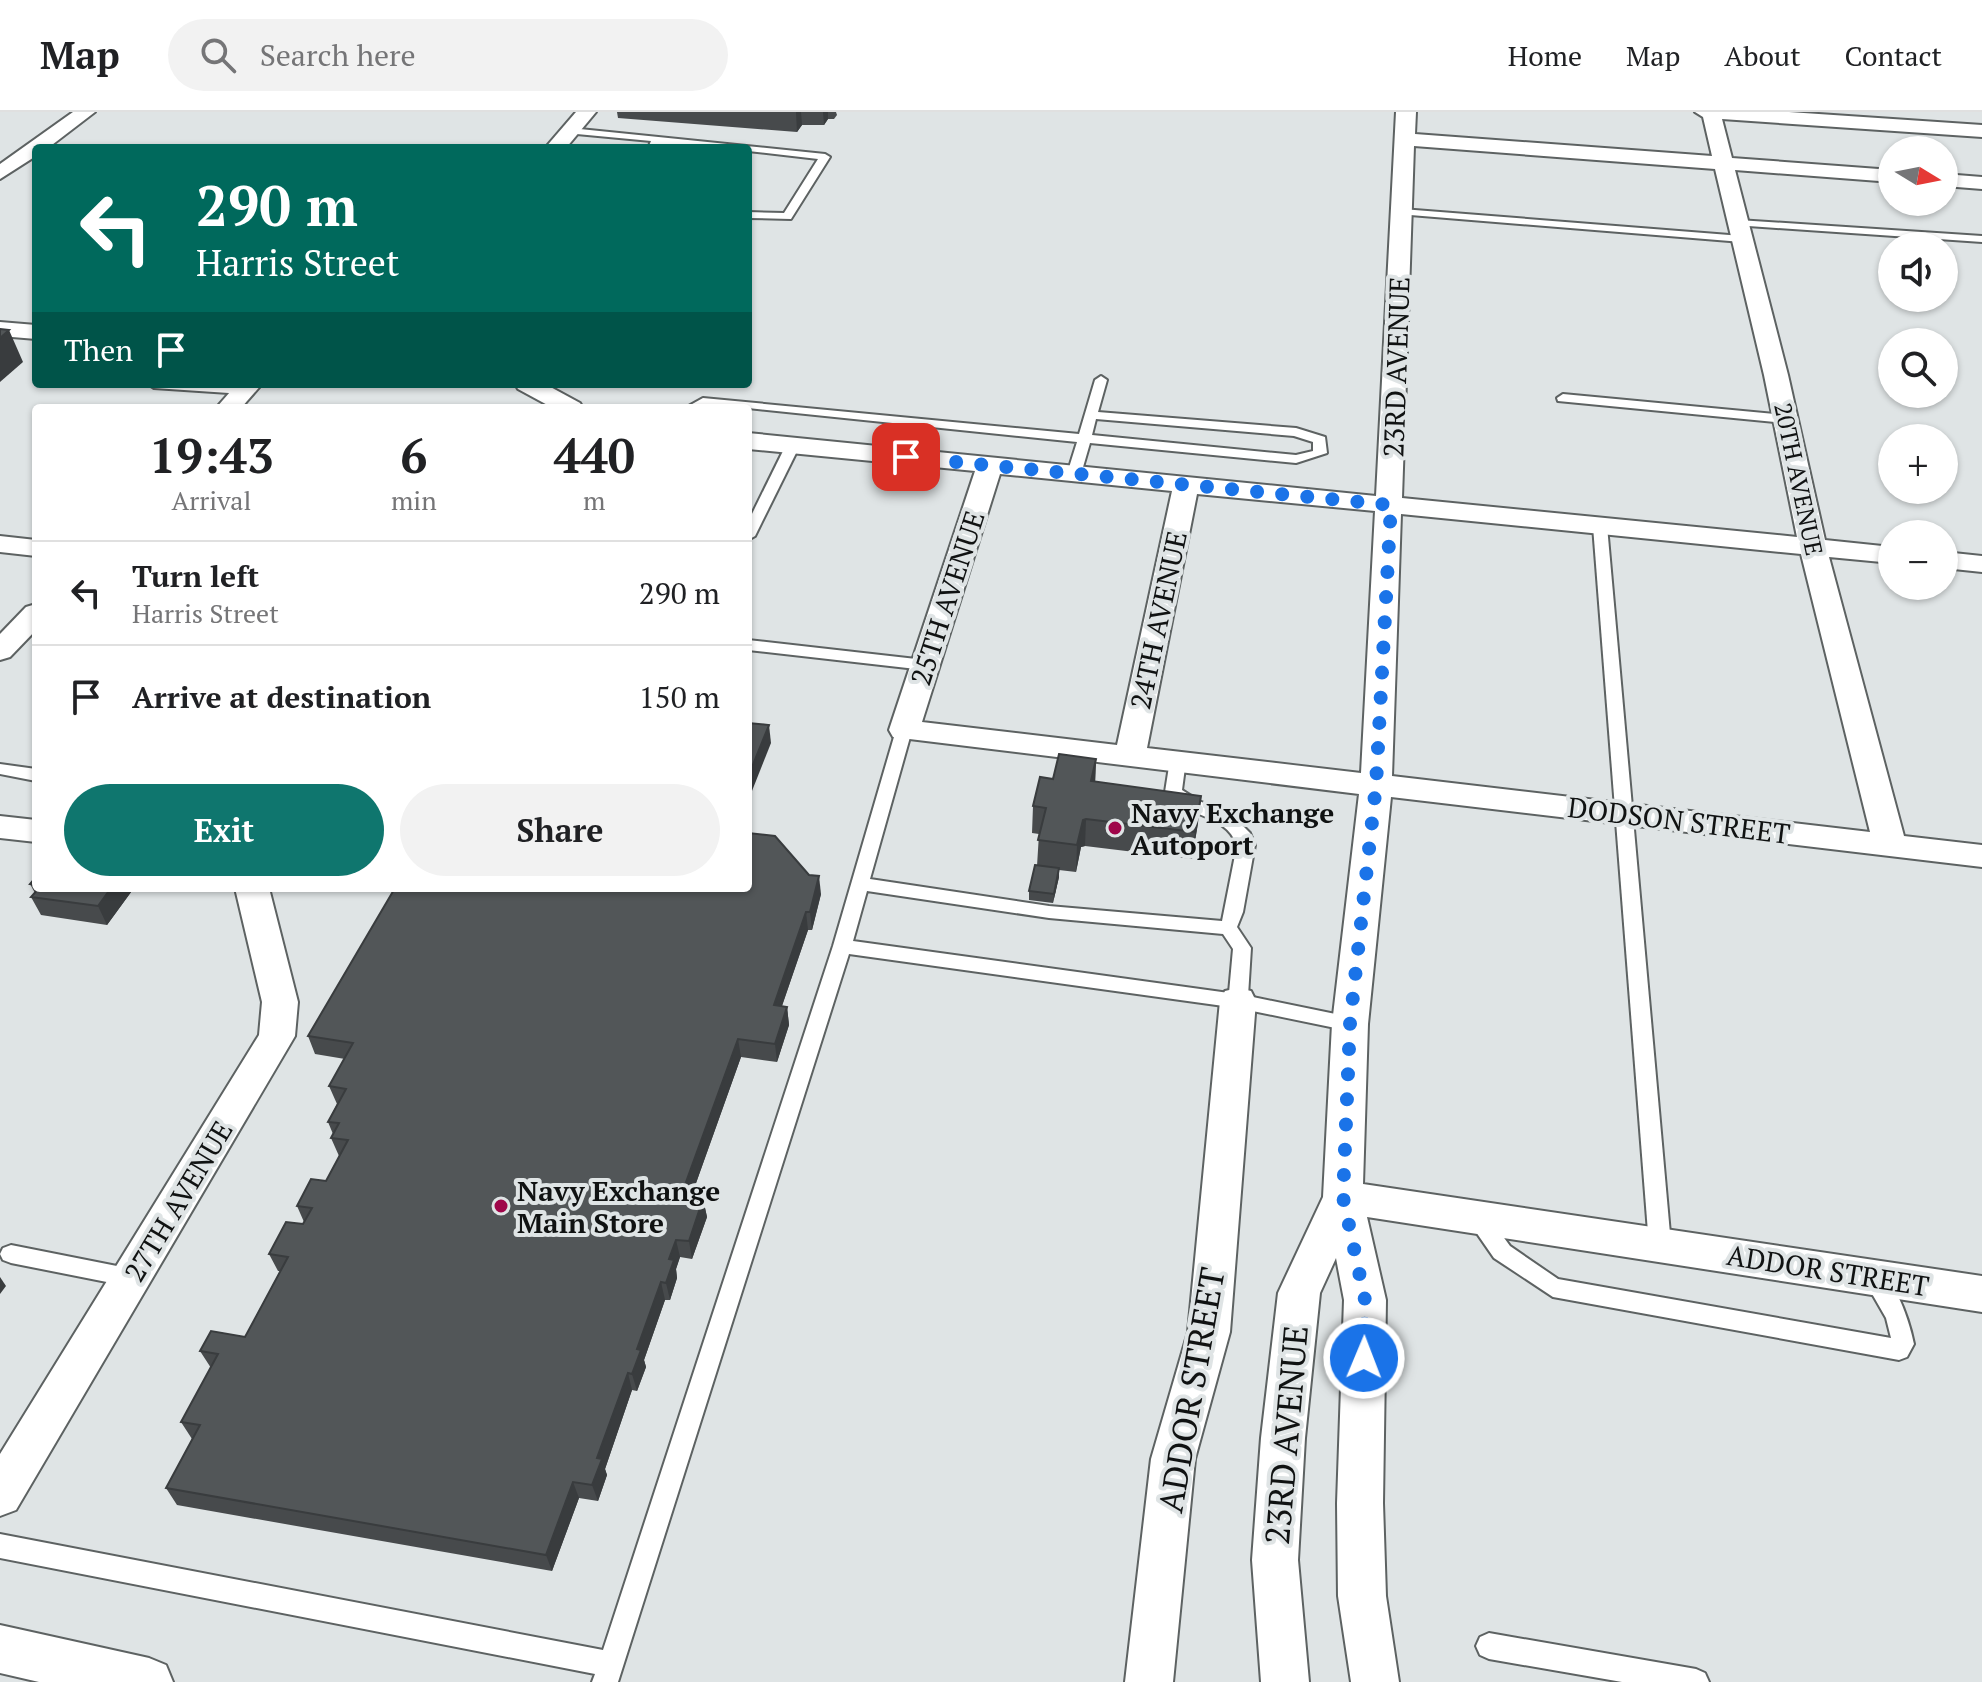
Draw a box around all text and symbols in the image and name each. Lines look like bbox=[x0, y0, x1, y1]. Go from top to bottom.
search box bbox=[168, 19, 728, 91]
text: Map bbox=[40, 30, 120, 80]
icon: search bbox=[196, 33, 240, 77]
text: Search here bbox=[260, 35, 416, 75]
text: Home bbox=[1508, 37, 1582, 74]
text: Map bbox=[1626, 37, 1680, 74]
text: About bbox=[1724, 37, 1801, 74]
text: Contact bbox=[1845, 37, 1942, 74]
north arrow bbox=[1878, 136, 1958, 216]
map controls bbox=[1878, 136, 1958, 600]
text: 290 m bbox=[196, 168, 358, 242]
icon: left bbox=[64, 176, 168, 280]
button: sound bbox=[1878, 232, 1958, 312]
text: Harris Street bbox=[196, 239, 399, 286]
street label: 23RD AVENUE bbox=[1374, 276, 1418, 458]
icon: arrive bbox=[149, 328, 193, 372]
button: search bbox=[1878, 328, 1958, 408]
text: Then bbox=[64, 330, 133, 370]
street label: 20TH AVENUE bbox=[1767, 400, 1831, 558]
text: 19:43 bbox=[149, 423, 274, 487]
text: 6 bbox=[400, 423, 427, 487]
text: 440 bbox=[554, 423, 635, 487]
pin bbox=[872, 423, 940, 491]
button: + bbox=[1878, 424, 1958, 504]
icon: arrive bbox=[884, 435, 928, 479]
text: Arrival bbox=[172, 483, 251, 517]
text: min bbox=[391, 483, 437, 517]
text: m bbox=[583, 483, 606, 517]
street label: 25TH AVENUE bbox=[901, 506, 993, 690]
button: − bbox=[1878, 520, 1958, 600]
street label: 24TH AVENUE bbox=[1121, 528, 1195, 712]
text: Turn left bbox=[132, 556, 259, 596]
icon: left bbox=[64, 571, 108, 615]
text: 290 m bbox=[639, 573, 720, 613]
text: Harris Street bbox=[132, 596, 279, 630]
icon: arrive bbox=[64, 675, 108, 719]
text: Arrive at destination bbox=[132, 677, 431, 717]
text: 150 m bbox=[639, 677, 720, 717]
button: Exit bbox=[64, 784, 384, 876]
button: Share bbox=[400, 784, 720, 876]
street label: DODSON STREET bbox=[1566, 788, 1792, 852]
place label: Navy Exchange Autoport bbox=[1131, 794, 1334, 863]
marker: Navy Exchange Autoport bbox=[1106, 819, 1124, 837]
street label: 27TH AVENUE bbox=[115, 1114, 241, 1288]
place label: Navy Exchange Main Store bbox=[517, 1172, 720, 1241]
marker: Navy Exchange Main Store bbox=[492, 1197, 510, 1215]
street label: ADDOR STREET bbox=[1724, 1236, 1932, 1304]
street label: ADDOR STREET bbox=[1147, 1264, 1235, 1516]
position arrow bbox=[1322, 1316, 1406, 1400]
street label: 23RD AVENUE bbox=[1254, 1324, 1318, 1546]

